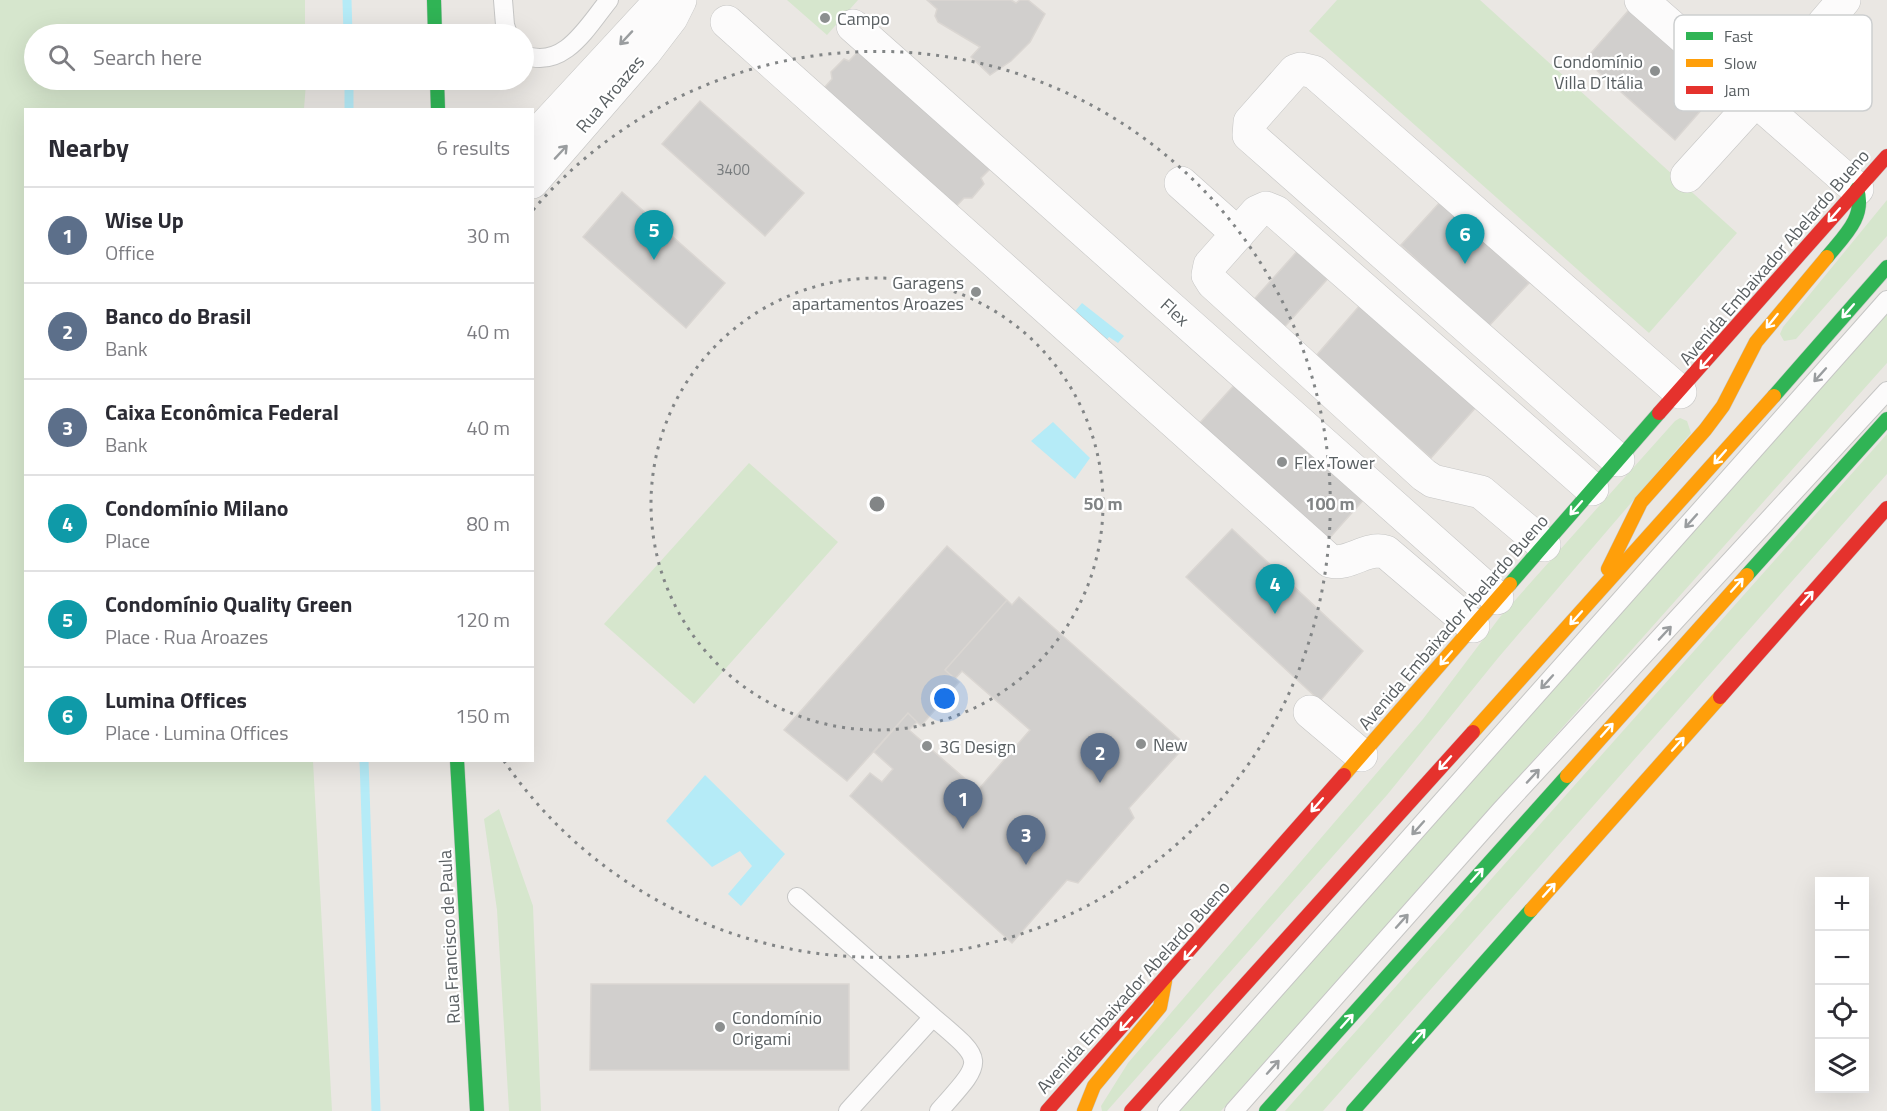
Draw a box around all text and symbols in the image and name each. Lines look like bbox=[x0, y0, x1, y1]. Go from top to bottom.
place label: Campo bbox=[837, 5, 890, 32]
marker: Campo bbox=[818, 11, 832, 25]
legend bbox=[1674, 15, 1872, 111]
search box bbox=[24, 24, 534, 90]
text: Fast bbox=[1724, 24, 1753, 48]
one-way arrow bbox=[619, 31, 633, 46]
text: Search here bbox=[93, 40, 202, 74]
icon: search bbox=[45, 41, 78, 74]
place label: Condomínio Villa D´Itália bbox=[1553, 48, 1643, 96]
street label: Rua Aroazes bbox=[569, 49, 651, 139]
text: Slow bbox=[1724, 51, 1757, 75]
marker: Condomínio Villa D´Itália bbox=[1648, 64, 1662, 78]
text: Jam bbox=[1724, 78, 1750, 102]
text: Nearby bbox=[48, 128, 129, 167]
text: 6 results bbox=[437, 132, 510, 163]
street label: Avenida Embaixador Abelardo Bueno bbox=[1673, 143, 1875, 371]
one-way arrow bbox=[554, 144, 568, 159]
house number: 3400 bbox=[716, 158, 750, 181]
text: Wise Up bbox=[105, 203, 184, 237]
one-way arrow bbox=[1827, 207, 1841, 222]
pin: 5 bbox=[634, 210, 674, 260]
pin: 6 bbox=[1446, 214, 1484, 264]
text: 1 bbox=[62, 220, 73, 251]
text: 30 m bbox=[466, 220, 510, 251]
text: Office bbox=[105, 237, 155, 268]
place label: Garagens apartamentos Aroazes bbox=[792, 269, 964, 317]
marker: Garagens apartamentos Aroazes bbox=[969, 285, 983, 299]
street label: Flex bbox=[1155, 292, 1195, 332]
text: Banco do Brasil bbox=[105, 299, 252, 333]
one-way arrow bbox=[1842, 303, 1855, 319]
one-way arrow bbox=[1766, 313, 1779, 329]
text: 2 bbox=[62, 316, 73, 347]
text: 40 m bbox=[466, 316, 510, 347]
text: Bank bbox=[105, 333, 148, 364]
one-way arrow bbox=[1699, 354, 1712, 370]
one-way arrow bbox=[1813, 367, 1827, 382]
text: Caixa Econômica Federal bbox=[105, 395, 339, 429]
text: 3 bbox=[62, 412, 73, 443]
text: 40 m bbox=[466, 412, 510, 443]
text: Bank bbox=[105, 429, 148, 460]
place label: Flex Tower bbox=[1294, 449, 1375, 476]
one-way arrow bbox=[1713, 450, 1727, 465]
marker: Flex Tower bbox=[1275, 455, 1289, 469]
text: 50 m bbox=[1083, 490, 1123, 517]
text: 100 m bbox=[1305, 490, 1355, 517]
text: Condomínio Milano bbox=[105, 491, 289, 525]
centre of rings bbox=[867, 494, 887, 514]
one-way arrow bbox=[1569, 500, 1583, 515]
text: 4 bbox=[62, 508, 73, 539]
text: 80 m bbox=[466, 508, 510, 539]
street label: Avenida Embaixador Abelardo Bueno bbox=[1352, 508, 1554, 736]
one-way arrow bbox=[1684, 513, 1698, 528]
text: Place bbox=[105, 525, 150, 556]
pin: 4 bbox=[1256, 564, 1294, 614]
one-way arrow bbox=[1730, 578, 1744, 593]
text: Condomínio Quality Green bbox=[105, 587, 352, 621]
one-way arrow bbox=[1800, 591, 1814, 606]
text: 5 bbox=[62, 604, 73, 635]
text: 120 m bbox=[455, 604, 510, 635]
one-way arrow bbox=[1569, 611, 1583, 626]
text: Place · Rua Aroazes bbox=[105, 621, 268, 652]
one-way arrow bbox=[1658, 626, 1672, 641]
one-way arrow bbox=[1439, 650, 1452, 666]
one-way arrow bbox=[1540, 674, 1554, 689]
text: Lumina Offices bbox=[105, 683, 247, 717]
your location bbox=[930, 684, 959, 713]
text: 6 bbox=[62, 700, 73, 731]
text: 150 m bbox=[455, 700, 510, 731]
text: Place · Lumina Offices bbox=[105, 717, 289, 748]
one-way arrow bbox=[1600, 723, 1614, 738]
place label: New bbox=[1153, 731, 1188, 758]
place label: 3G Design bbox=[939, 733, 1016, 760]
pin: 2 bbox=[1080, 734, 1120, 783]
marker: New bbox=[1134, 737, 1148, 751]
one-way arrow bbox=[1671, 737, 1685, 752]
marker: 3G Design bbox=[920, 739, 934, 753]
one-way arrow bbox=[1438, 755, 1452, 770]
one-way arrow bbox=[1525, 769, 1539, 784]
pin: 1 bbox=[944, 780, 982, 829]
one-way arrow bbox=[1311, 797, 1325, 813]
pin: 3 bbox=[1006, 816, 1046, 865]
one-way arrow bbox=[1411, 820, 1425, 835]
street label: Rua Francisco de Paula bbox=[431, 849, 467, 1025]
one-way arrow bbox=[1470, 868, 1484, 883]
street label: Avenida Embaixador Abelardo Bueno bbox=[1030, 875, 1236, 1099]
map controls bbox=[1815, 877, 1869, 1093]
button: + bbox=[1815, 877, 1869, 931]
one-way arrow bbox=[1542, 883, 1556, 898]
one-way arrow bbox=[1395, 914, 1409, 929]
button: − bbox=[1815, 931, 1869, 985]
one-way arrow bbox=[1183, 945, 1197, 960]
button: locate bbox=[1815, 985, 1869, 1039]
place label: Condomínio Origami bbox=[732, 1004, 822, 1052]
one-way arrow bbox=[1340, 1013, 1354, 1028]
one-way arrow bbox=[1119, 1016, 1133, 1031]
marker: Condomínio Origami bbox=[713, 1020, 727, 1034]
one-way arrow bbox=[1412, 1029, 1426, 1044]
button: layers bbox=[1815, 1039, 1869, 1093]
one-way arrow bbox=[1266, 1060, 1280, 1075]

